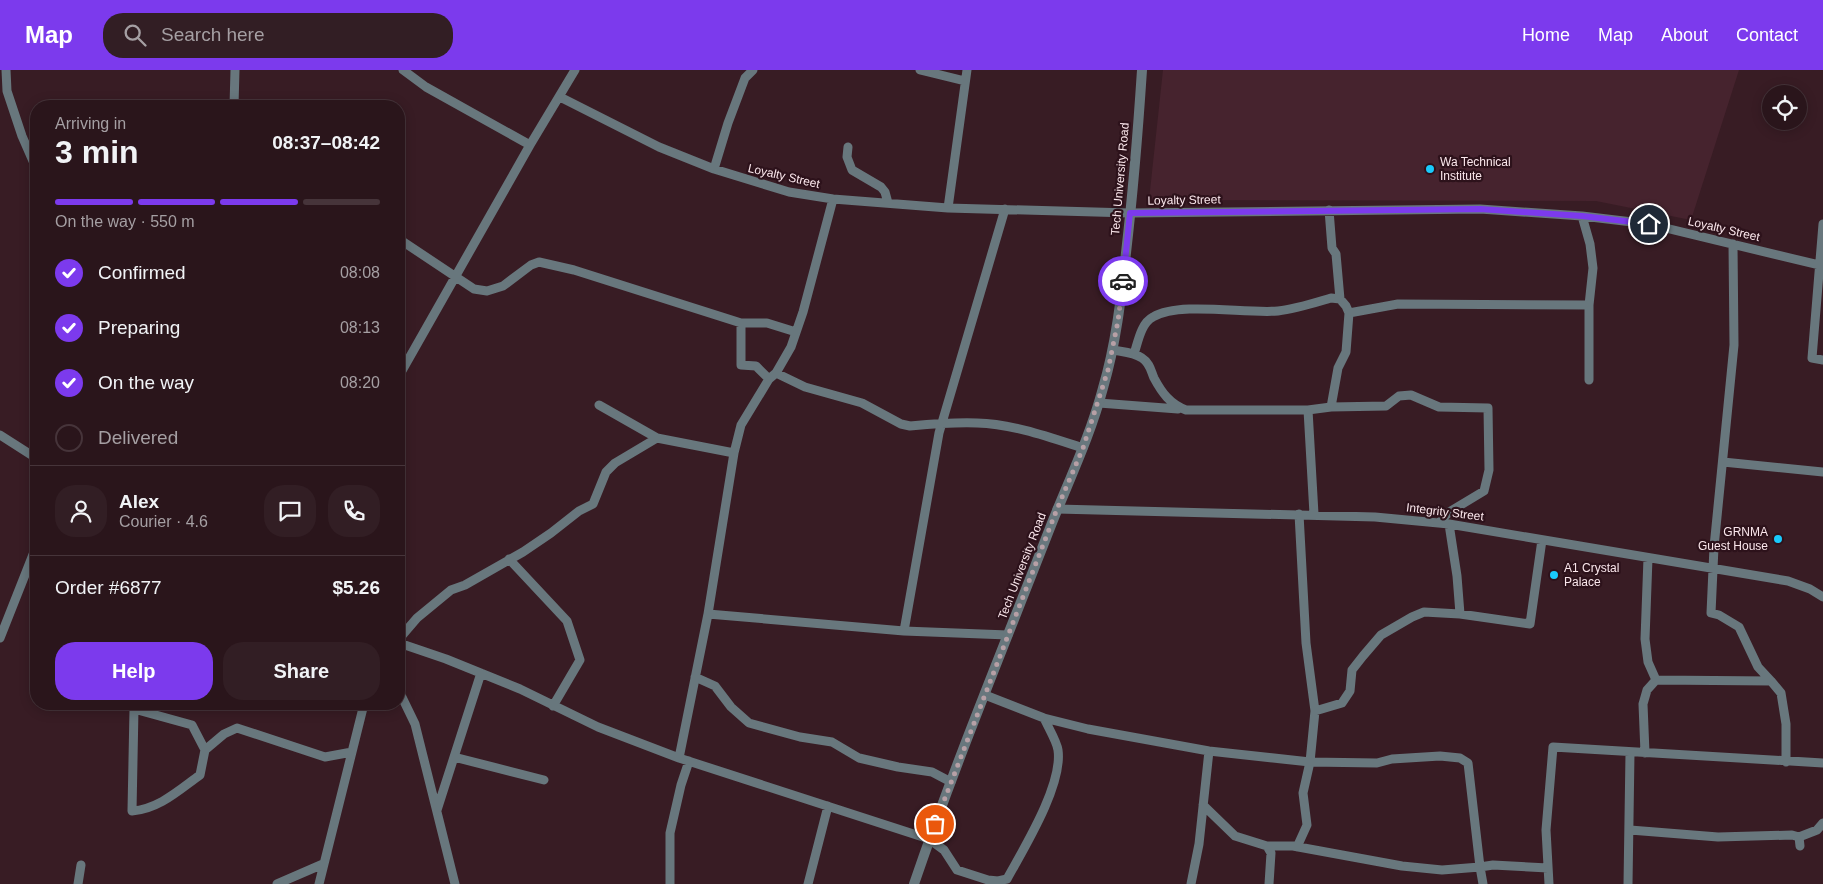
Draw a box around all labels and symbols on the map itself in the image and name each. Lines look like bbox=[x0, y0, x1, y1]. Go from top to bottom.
street label: Tech University Road bbox=[1108, 122, 1132, 236]
place label: Wa Technical Institute bbox=[1440, 155, 1511, 183]
street label: Loyalty Street bbox=[747, 161, 822, 191]
marker: Wa Technical Institute bbox=[1424, 163, 1436, 175]
street label: Loyalty Street bbox=[1147, 192, 1221, 208]
pin bbox=[1628, 203, 1670, 245]
street label: Loyalty Street bbox=[1687, 214, 1762, 244]
courier bbox=[1098, 256, 1148, 306]
street label: Integrity Street bbox=[1405, 500, 1485, 524]
street label: Tech University Road bbox=[995, 511, 1049, 621]
place label: GRNMA Guest House bbox=[1698, 525, 1768, 553]
marker: GRNMA Guest House bbox=[1772, 533, 1784, 545]
place label: A1 Crystal Palace bbox=[1564, 561, 1619, 589]
marker: A1 Crystal Palace bbox=[1548, 569, 1560, 581]
pin bbox=[914, 803, 956, 845]

